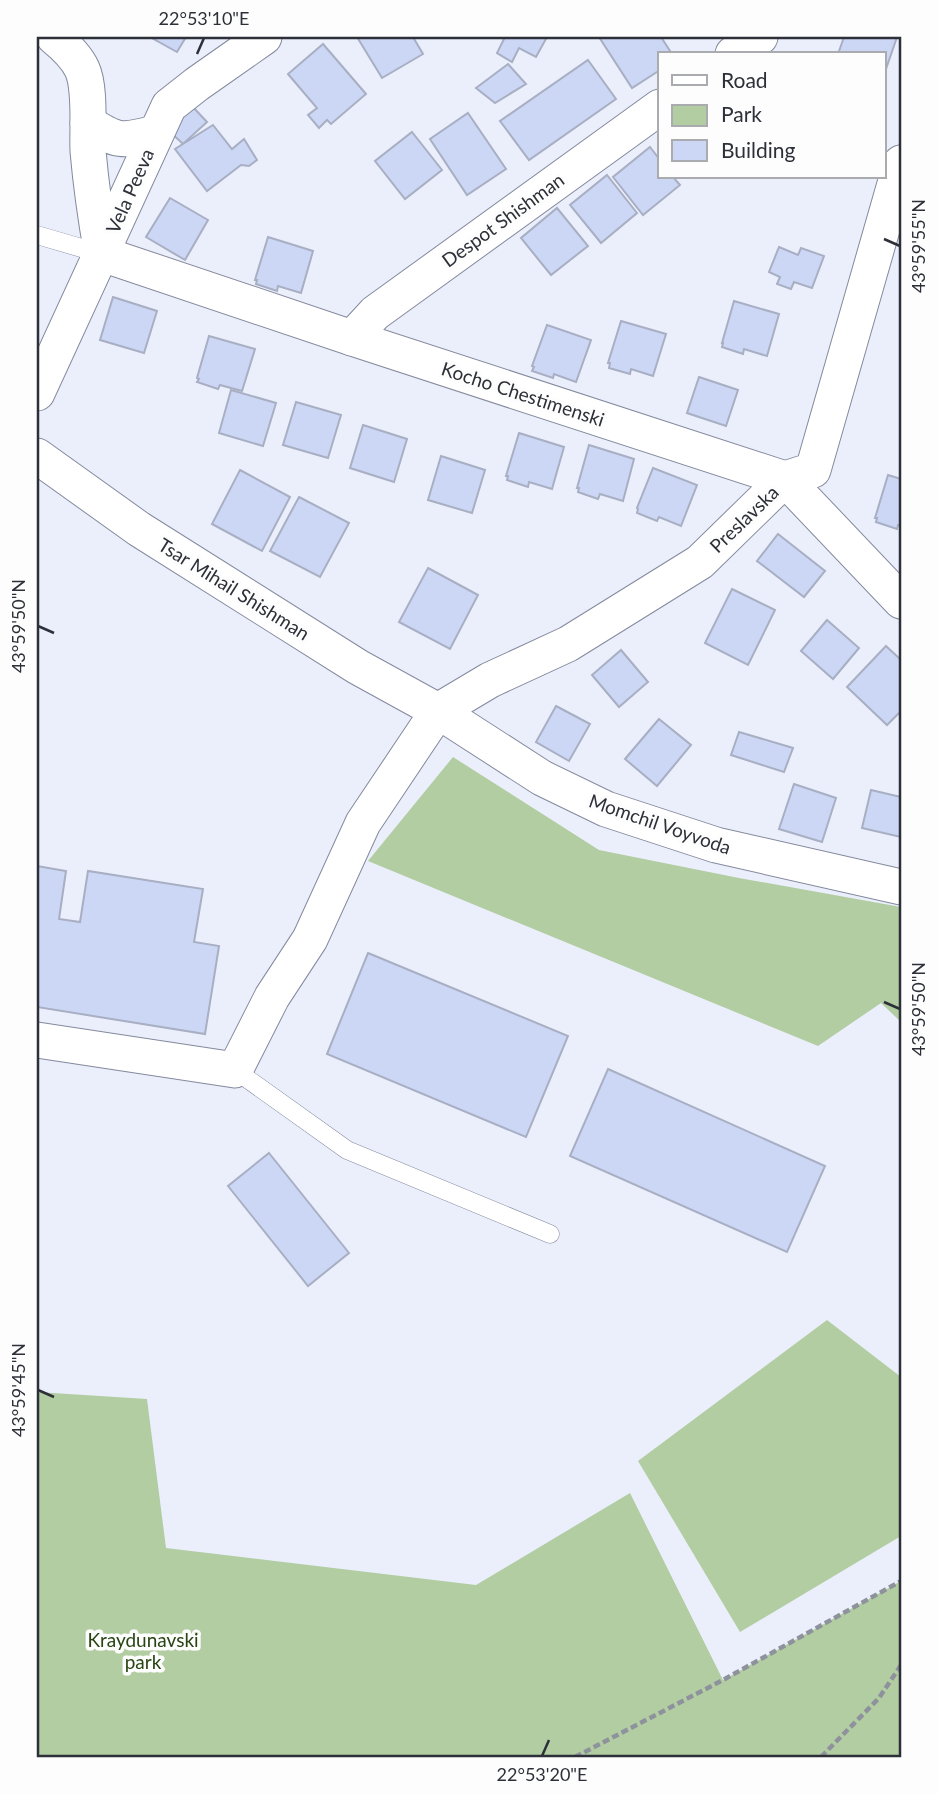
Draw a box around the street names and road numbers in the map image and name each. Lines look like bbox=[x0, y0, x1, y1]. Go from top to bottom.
street label: Vela Peeva bbox=[101, 145, 158, 237]
street label: Despot Shishman bbox=[437, 168, 568, 272]
street label: Kocho Chestimenski bbox=[439, 356, 608, 431]
street label: Preslavska bbox=[704, 480, 783, 557]
street label: Tsar Mihail Shishman bbox=[154, 533, 314, 644]
street label: Momchil Voyvoda bbox=[586, 788, 734, 859]

